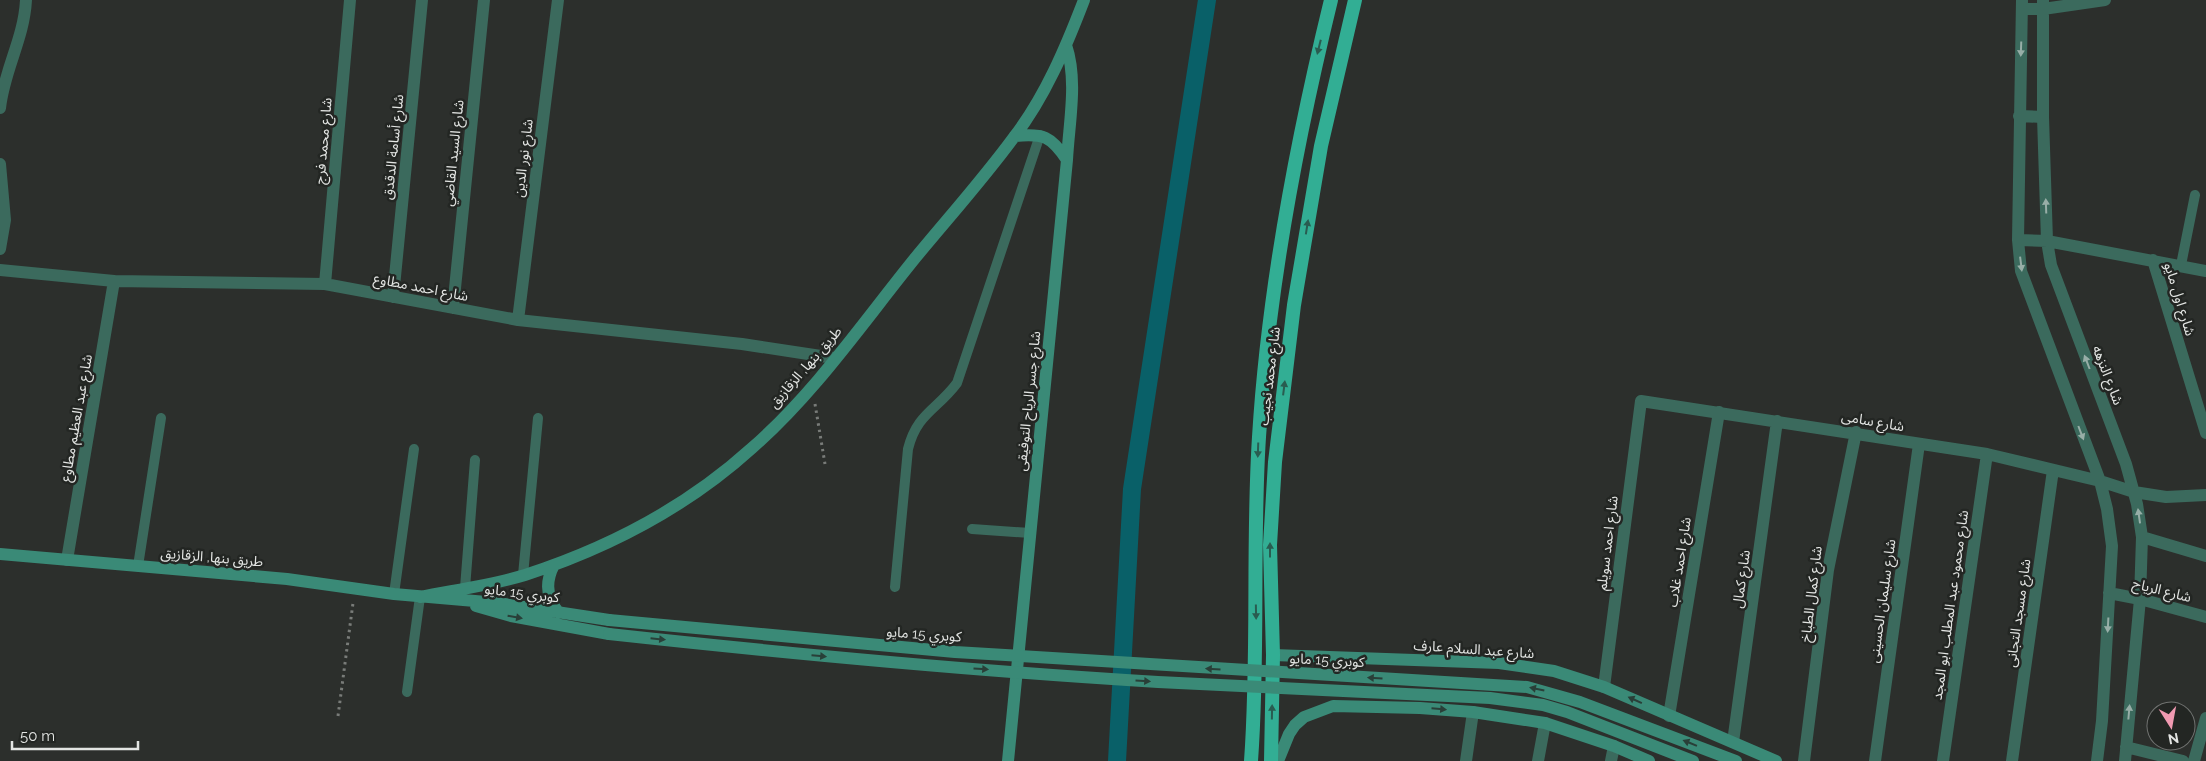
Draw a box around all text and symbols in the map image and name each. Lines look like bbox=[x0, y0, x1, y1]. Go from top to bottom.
one-way arrow bbox=[1315, 40, 1323, 55]
one-way arrow bbox=[2017, 41, 2025, 57]
street label: شارع أسامة الدقدق bbox=[379, 93, 409, 201]
street label: شارع محمد فرج bbox=[311, 97, 338, 185]
street label: شارع السيد القاضي bbox=[439, 99, 470, 207]
street label: شارع نور الدين bbox=[510, 118, 539, 198]
one-way arrow bbox=[2042, 198, 2050, 214]
one-way arrow bbox=[1304, 219, 1312, 235]
one-way arrow bbox=[2017, 256, 2025, 272]
street label: شارع اول مايو bbox=[2158, 260, 2199, 339]
street label: شارع احمد مطاوع bbox=[372, 270, 470, 307]
street label: طريق بنها, الزقازيق bbox=[765, 323, 846, 412]
street label: شارع محمد نجيب bbox=[1255, 326, 1286, 427]
street label: شارع جسر الرياح التوفيقى bbox=[1013, 330, 1046, 472]
street label: شارع النزهه bbox=[2087, 343, 2127, 408]
street label: شارع عبد العظيم مطاوع bbox=[57, 353, 98, 484]
one-way arrow bbox=[2083, 354, 2091, 369]
one-way arrow bbox=[1280, 380, 1288, 396]
street label: شارع سامى bbox=[1840, 408, 1906, 437]
one-way arrow bbox=[2077, 426, 2085, 441]
one-way arrow bbox=[1254, 442, 1262, 458]
street label: شارع احمد سويلم bbox=[1593, 495, 1624, 592]
one-way arrow bbox=[2135, 507, 2143, 523]
street label: شارع محمود عبد المطلب ابو المجد bbox=[1929, 509, 1974, 701]
street label: شارع احمد غلاب bbox=[1664, 516, 1697, 609]
street label: شارع سليمان الحسينى bbox=[1865, 538, 1902, 664]
one-way arrow bbox=[1266, 542, 1274, 558]
street label: طريق بنها, الزقازيق bbox=[160, 545, 264, 571]
street label: شارع كمال الطباخ bbox=[1797, 545, 1828, 643]
street label: شارع كمال bbox=[1729, 549, 1756, 610]
street label: شارع مسجد التجانى bbox=[2002, 558, 2037, 669]
street label: شارع الرياح bbox=[2130, 575, 2193, 608]
street label: كوبري 15 مايو bbox=[483, 580, 561, 609]
one-way arrow bbox=[1252, 605, 1260, 621]
one-way arrow bbox=[508, 613, 523, 621]
one-way arrow bbox=[2103, 618, 2111, 634]
street label: كوبري 15 مايو bbox=[886, 623, 962, 648]
one-way arrow bbox=[650, 635, 666, 643]
street label: شارع عبد السلام عارف bbox=[1413, 637, 1535, 664]
street label: كوبري 15 مايو bbox=[1289, 650, 1365, 673]
one-way arrow bbox=[812, 652, 828, 660]
one-way arrow bbox=[1205, 664, 1221, 672]
one-way arrow bbox=[973, 666, 989, 674]
one-way arrow bbox=[1367, 673, 1383, 681]
one-way arrow bbox=[1136, 677, 1152, 685]
one-way arrow bbox=[1530, 685, 1545, 693]
one-way arrow bbox=[1628, 696, 1642, 704]
north arrow bbox=[2146, 701, 2196, 751]
one-way arrow bbox=[1268, 704, 1276, 720]
one-way arrow bbox=[2125, 704, 2133, 720]
one-way arrow bbox=[1431, 706, 1447, 714]
scale bar bbox=[12, 718, 139, 750]
text: 50 m bbox=[20, 727, 55, 745]
text: N bbox=[2167, 730, 2180, 748]
one-way arrow bbox=[1683, 739, 1697, 747]

